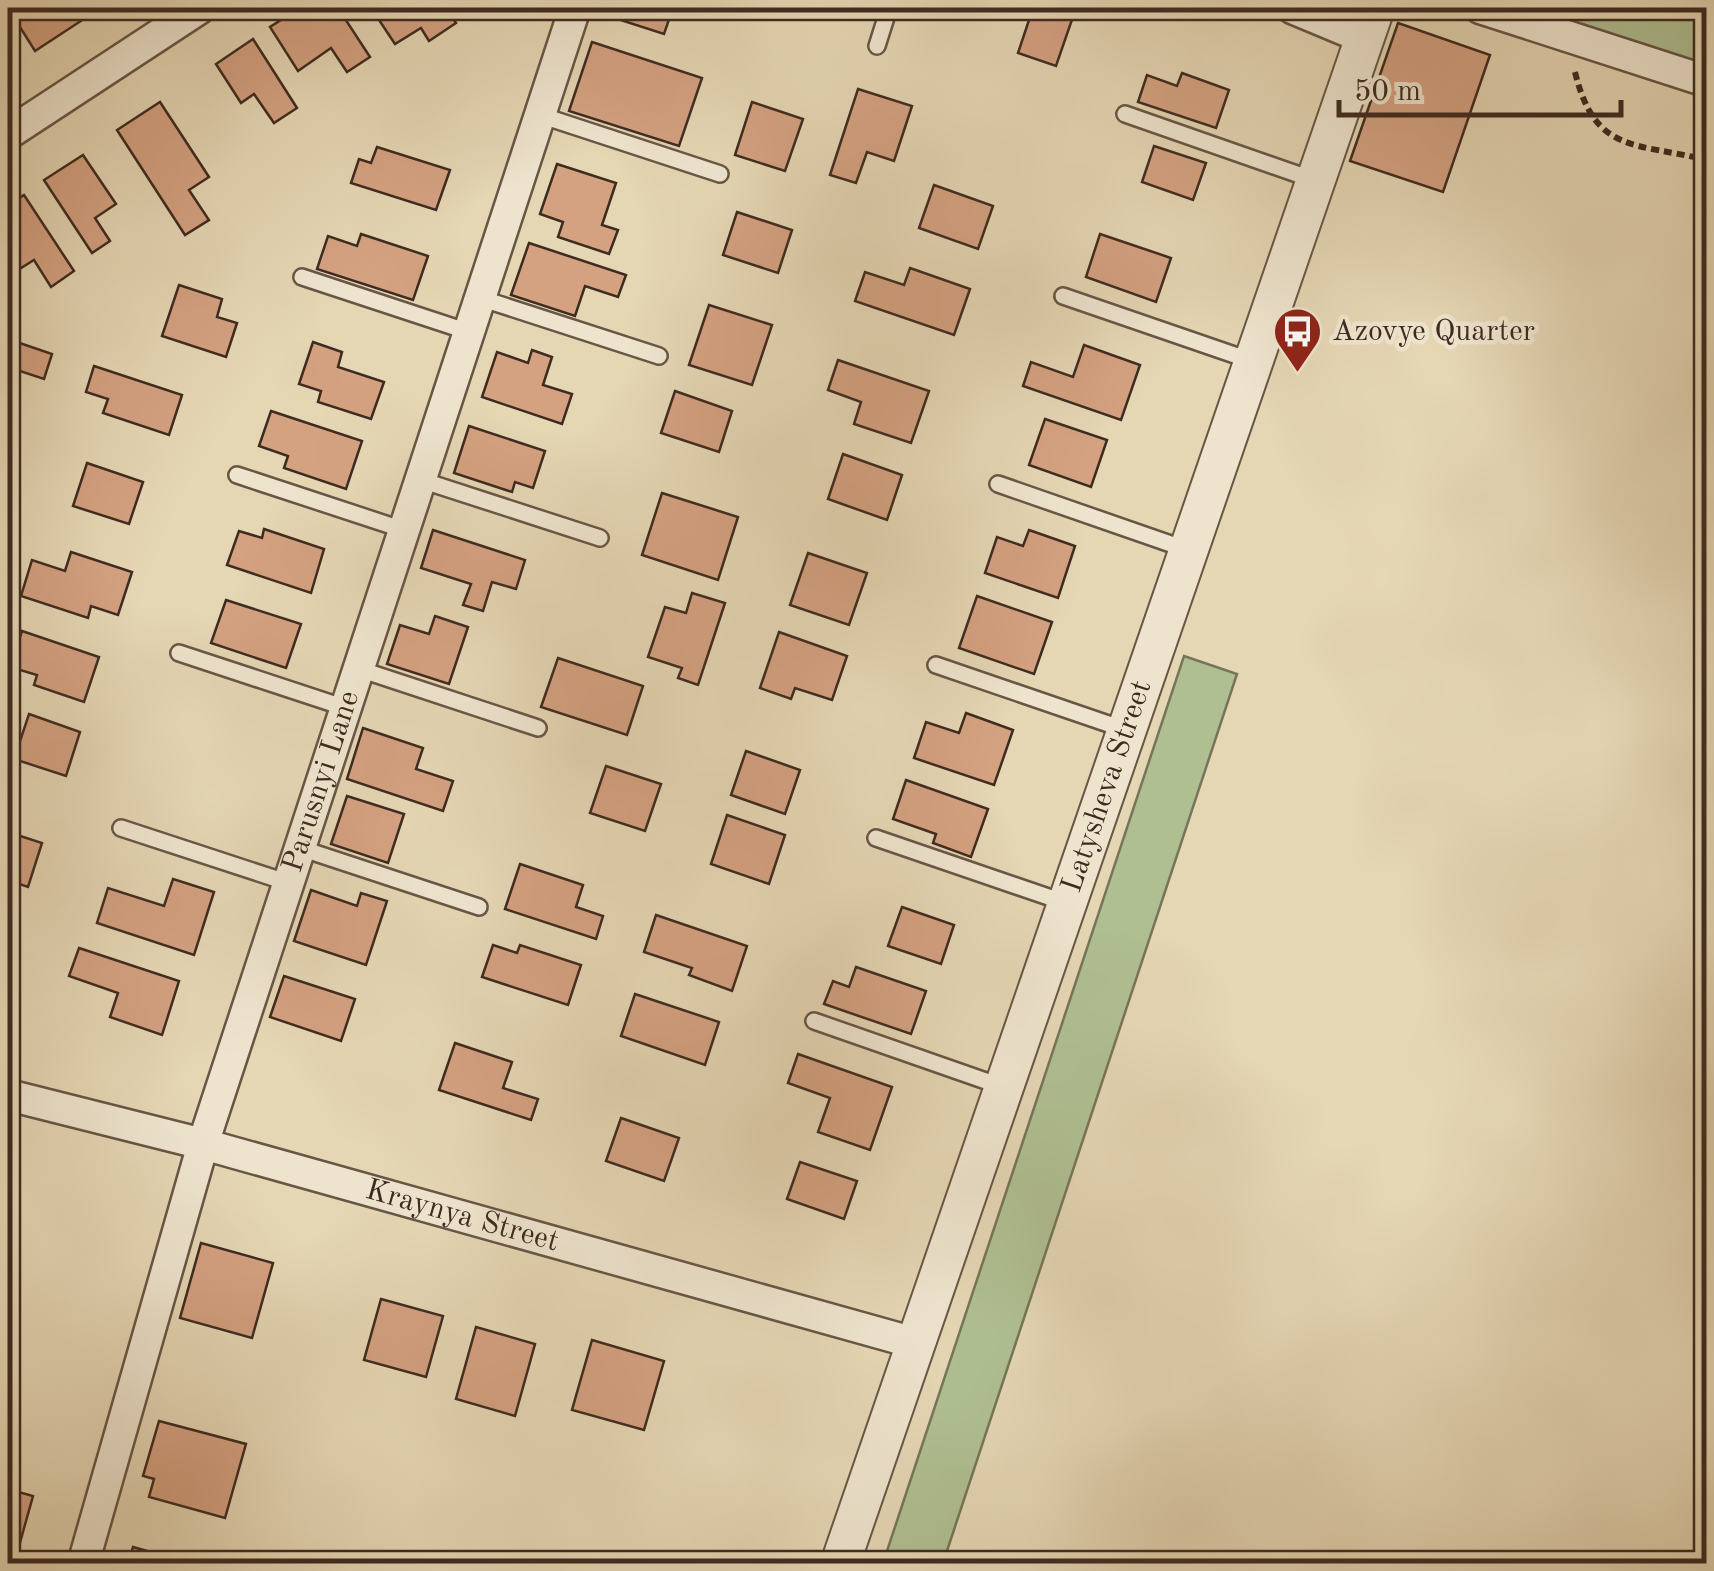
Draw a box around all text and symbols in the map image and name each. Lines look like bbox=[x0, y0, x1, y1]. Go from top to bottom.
scale bar bbox=[1339, 55, 1622, 117]
text: 50 m bbox=[1354, 77, 1421, 107]
bus stop icon: Azovye Quarter bbox=[1271, 306, 1323, 374]
place label: Azovye Quarter bbox=[1332, 317, 1535, 347]
street label: Latysheva Street bbox=[1057, 677, 1158, 897]
street label: Parusnyi Lane bbox=[278, 687, 365, 876]
street label: Kraynya Street bbox=[362, 1175, 562, 1258]

